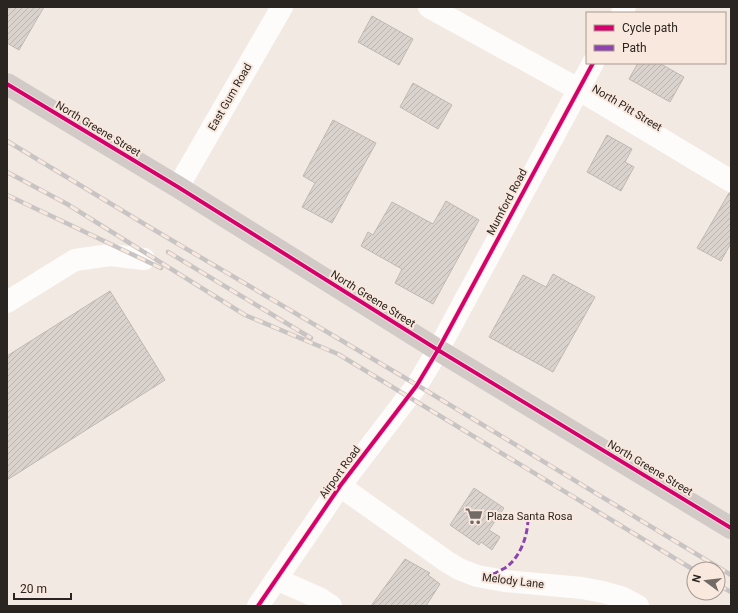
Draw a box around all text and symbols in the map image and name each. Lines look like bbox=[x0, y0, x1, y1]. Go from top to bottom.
legend bbox=[586, 12, 726, 64]
text: Cycle path bbox=[622, 21, 678, 35]
text: Path bbox=[622, 41, 647, 55]
street label: East Gum Road bbox=[206, 61, 254, 133]
street label: North Pitt Street bbox=[590, 82, 665, 134]
street label: North Greene Street bbox=[53, 98, 143, 160]
street label: Mumford Road bbox=[484, 167, 530, 237]
street label: North Greene Street bbox=[328, 268, 418, 330]
street label: North Greene Street bbox=[605, 437, 695, 499]
street label: Airport Road bbox=[317, 443, 363, 501]
supermarket icon: Plaza Santa Rosa bbox=[464, 506, 484, 526]
place label: Plaza Santa Rosa bbox=[487, 510, 572, 523]
north arrow bbox=[686, 561, 726, 601]
street label: Melody Lane bbox=[481, 571, 545, 591]
text: N bbox=[690, 573, 704, 584]
scale bar bbox=[14, 575, 71, 601]
text: 20 m bbox=[20, 582, 47, 596]

